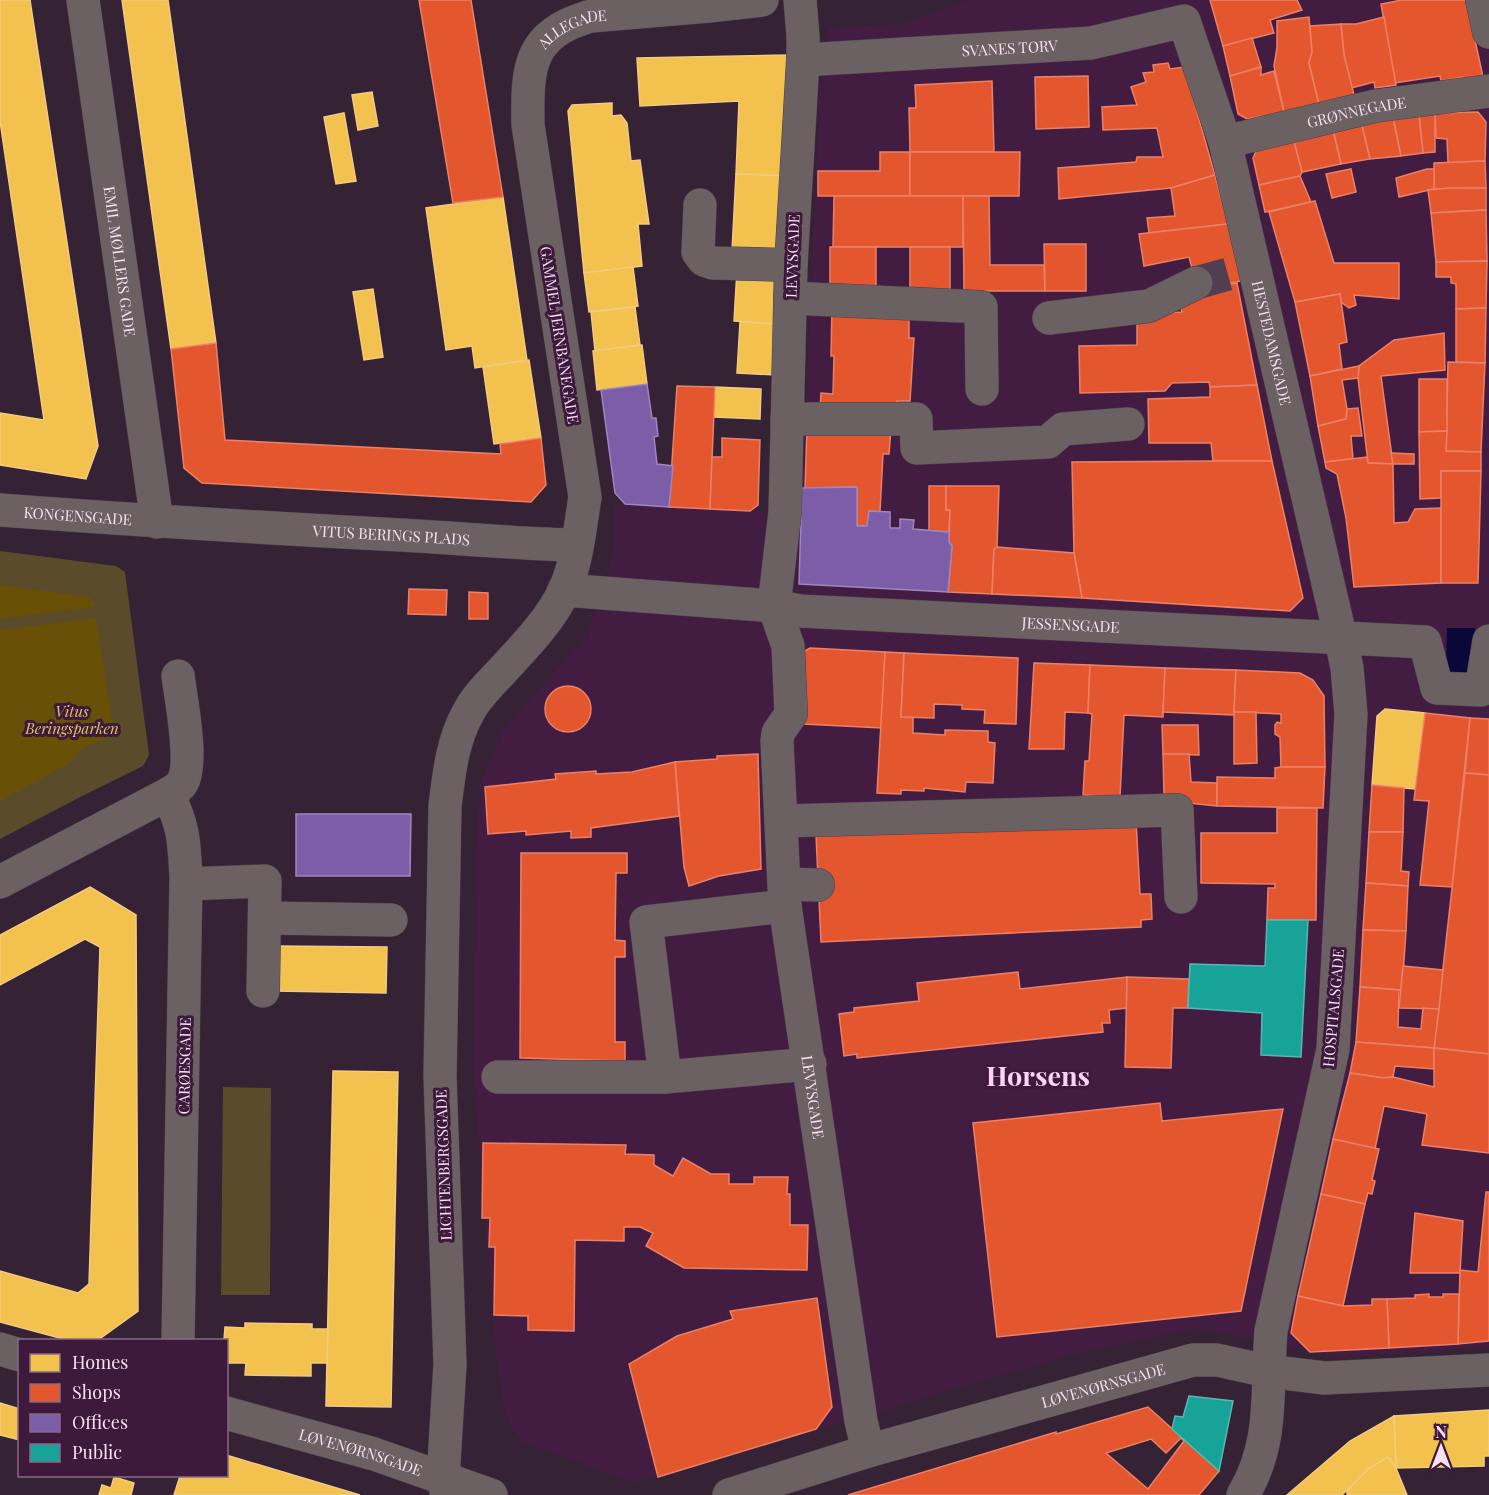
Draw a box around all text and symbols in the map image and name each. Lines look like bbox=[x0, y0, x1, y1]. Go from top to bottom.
street label: ALLEGADE bbox=[532, 5, 608, 53]
street label: SVANES TORV bbox=[961, 35, 1059, 61]
street label: GRØNNEGADE bbox=[1305, 92, 1407, 132]
street label: EMIL MØLLERS GADE bbox=[100, 185, 141, 338]
street label: LEVYSGADE bbox=[781, 214, 803, 298]
street label: GAMMEL JERNBANEGADE bbox=[536, 245, 584, 425]
street label: HESTEDAMSGADE bbox=[1248, 278, 1296, 407]
street label: KONGENSGADE bbox=[23, 502, 133, 529]
street label: VITUS BERINGS PLADS bbox=[311, 520, 471, 549]
street label: JESSENSGADE bbox=[1020, 612, 1120, 637]
park label: Vitus Beringsparken bbox=[24, 701, 119, 738]
street label: HOSPITALSGADE bbox=[1318, 948, 1348, 1068]
street label: CARØESGADE bbox=[173, 1017, 195, 1115]
street label: LEVYSGADE bbox=[797, 1054, 829, 1140]
district label: Horsens bbox=[986, 1057, 1090, 1093]
street label: LICHTENBERGSGADE bbox=[430, 1089, 456, 1241]
legend bbox=[18, 1339, 228, 1477]
text: Homes bbox=[72, 1350, 128, 1374]
street label: LØVENØRNSGADE bbox=[1039, 1358, 1167, 1412]
text: Shops bbox=[72, 1380, 121, 1404]
text: Offices bbox=[72, 1410, 128, 1434]
north arrow bbox=[1411, 1417, 1471, 1477]
text: N bbox=[1435, 1421, 1447, 1442]
street label: LØVENØRNSGADE bbox=[297, 1424, 425, 1480]
text: Public bbox=[72, 1440, 122, 1464]

